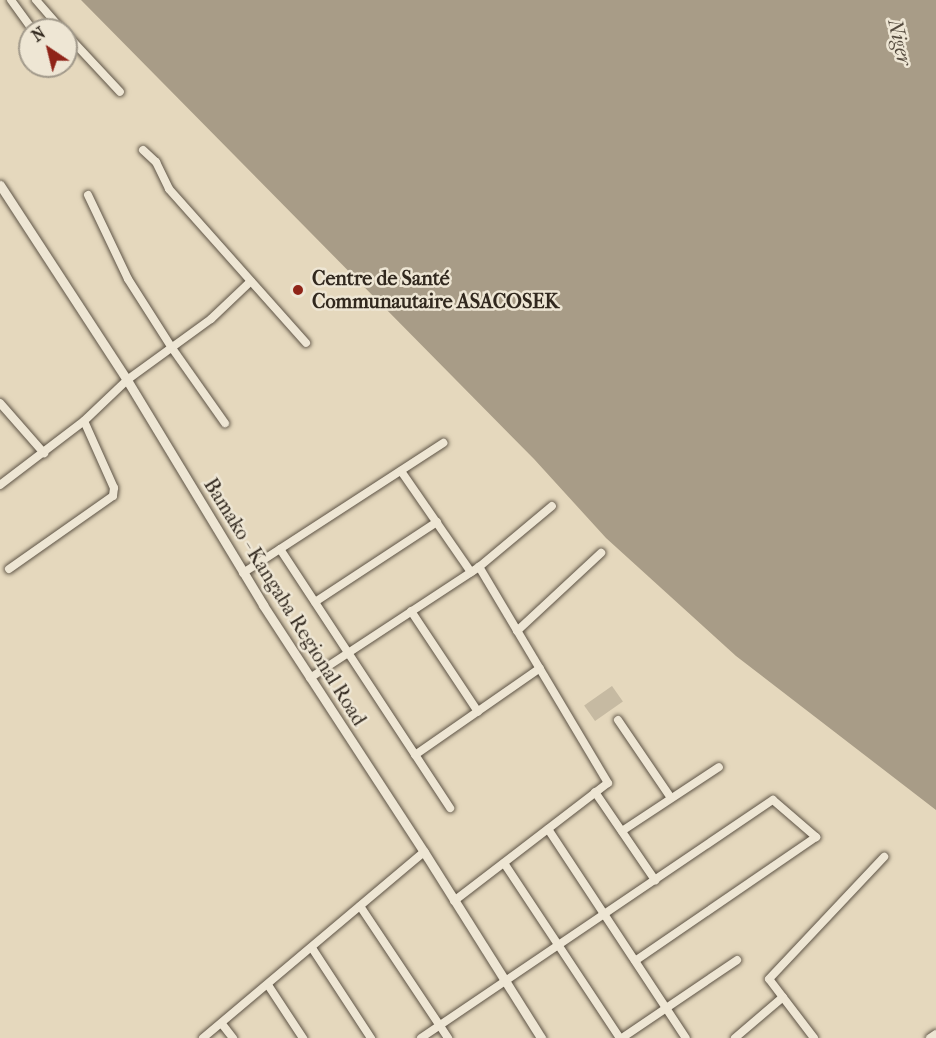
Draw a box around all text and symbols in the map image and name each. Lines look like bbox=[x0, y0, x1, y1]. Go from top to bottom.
water label: Niger bbox=[882, 16, 918, 68]
north arrow bbox=[18, 18, 78, 78]
text: N bbox=[28, 23, 49, 46]
place label: Centre de Santé Communautaire ASACOSEK bbox=[312, 266, 559, 313]
marker: Centre de Santé Communautaire ASACOSEK bbox=[289, 281, 307, 299]
street label: Bamako - Kangaba Regional Road bbox=[199, 474, 371, 730]

